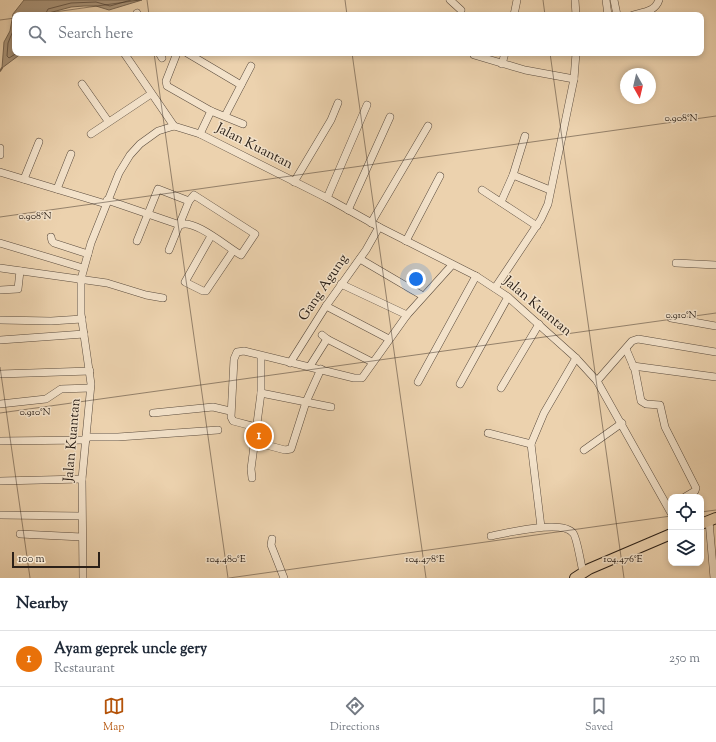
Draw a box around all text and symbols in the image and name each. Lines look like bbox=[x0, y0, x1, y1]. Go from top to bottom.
search box bbox=[12, 12, 704, 56]
icon: search bbox=[26, 23, 48, 45]
text: Search here bbox=[58, 24, 133, 45]
north arrow bbox=[620, 68, 656, 104]
text: 0.908°N bbox=[664, 111, 698, 126]
street label: Jalan Kuantan bbox=[211, 119, 296, 175]
text: 0.908°N bbox=[18, 209, 52, 224]
street label: Gang Agung bbox=[294, 250, 354, 325]
your location bbox=[406, 269, 426, 289]
street label: Jalan Kuantan bbox=[498, 272, 576, 342]
text: 0.910°N bbox=[665, 308, 697, 323]
street label: Jalan Kuantan bbox=[59, 397, 87, 484]
text: 0.910°N bbox=[19, 405, 51, 420]
pin: 1 bbox=[246, 421, 272, 451]
map controls bbox=[668, 494, 704, 566]
button: locate bbox=[668, 494, 704, 530]
button: layers bbox=[668, 530, 704, 566]
scale bar bbox=[12, 550, 100, 569]
text: 100 m bbox=[18, 551, 45, 567]
text: 104.480°E bbox=[206, 552, 246, 567]
text: 104.478°E bbox=[405, 552, 445, 567]
text: 104.476°E bbox=[603, 552, 643, 567]
text: Nearby bbox=[16, 592, 68, 616]
text: Ayam geprek uncle gery bbox=[54, 639, 207, 660]
text: 1 bbox=[27, 650, 31, 668]
text: 250 m bbox=[669, 650, 700, 668]
text: Restaurant bbox=[54, 660, 115, 678]
tab: Map bbox=[103, 695, 125, 735]
tab: Directions bbox=[330, 695, 380, 735]
tab: Saved bbox=[585, 695, 613, 735]

